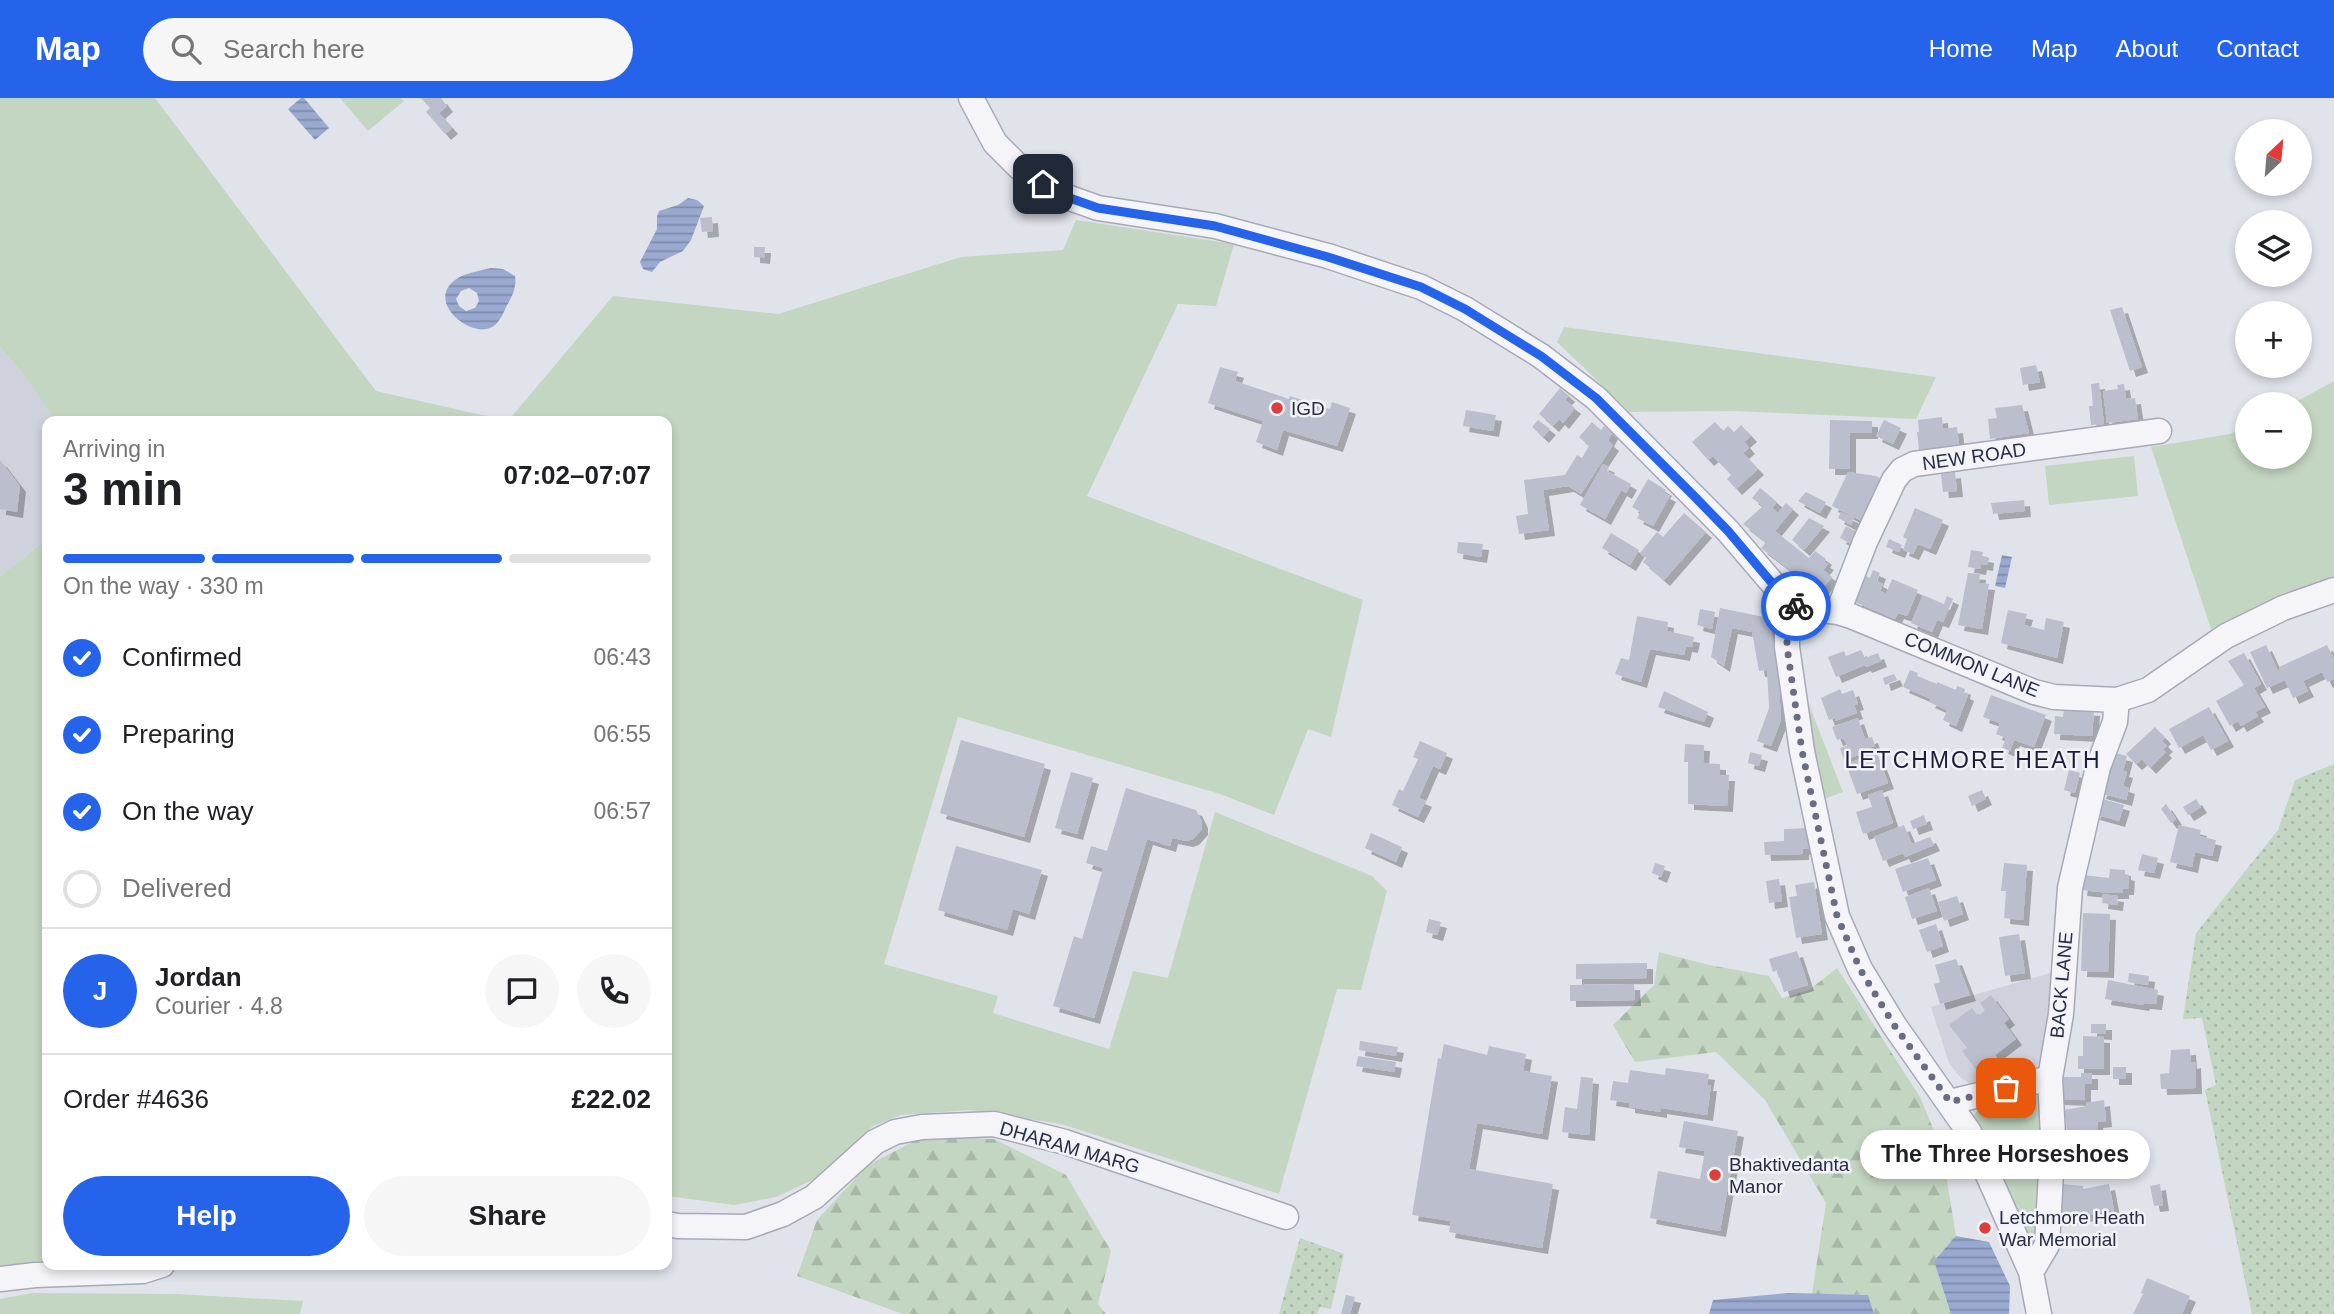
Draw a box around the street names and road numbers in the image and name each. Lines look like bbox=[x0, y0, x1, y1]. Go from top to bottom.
street label: NEW ROAD bbox=[1921, 439, 2027, 474]
street label: COMMON LANE bbox=[1901, 628, 2042, 701]
street label: BACK LANE bbox=[2046, 931, 2077, 1039]
street label: DHARAM MARG bbox=[997, 1117, 1142, 1178]

